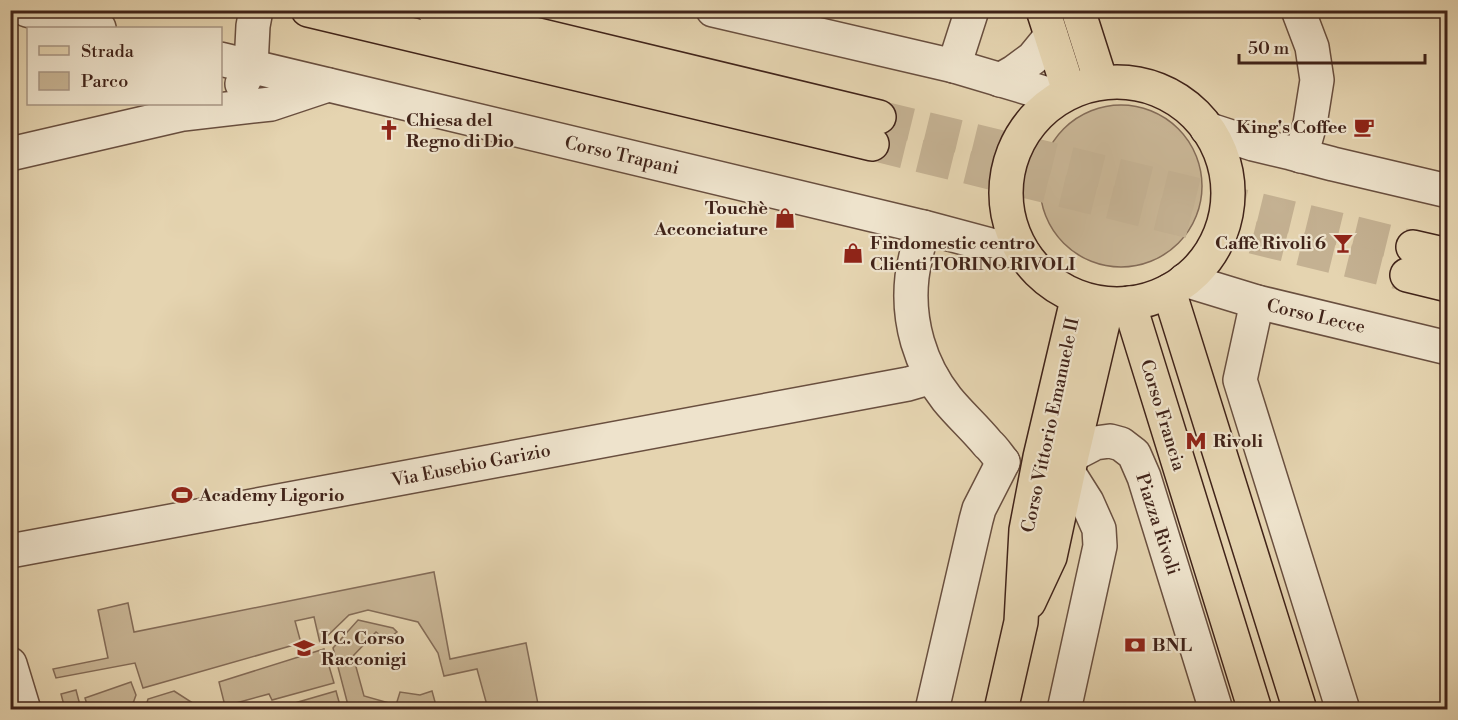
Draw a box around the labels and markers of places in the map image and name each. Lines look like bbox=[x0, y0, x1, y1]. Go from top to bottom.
place label: Chiesa del Regno di Dio bbox=[406, 109, 514, 153]
cafe icon: King's Coffee bbox=[1352, 115, 1376, 139]
place label: King's Coffee bbox=[1236, 116, 1347, 139]
church icon: Chiesa del Regno di Dio bbox=[377, 118, 401, 142]
place label: Touchè Acconciature bbox=[653, 197, 768, 241]
shop icon: Touchè Acconciature bbox=[773, 206, 797, 230]
bar icon: Caffè Rivoli 6 bbox=[1331, 231, 1355, 255]
place label: Findomestic centro Clienti TORINO RIVOLI bbox=[870, 232, 1075, 276]
place label: Caffè Rivoli 6 bbox=[1215, 232, 1326, 255]
shop icon: Findomestic centro Clienti TORINO RIVOLI bbox=[841, 241, 865, 265]
metro station icon: Rivoli bbox=[1184, 429, 1208, 453]
place label: Rivoli bbox=[1213, 430, 1263, 453]
sports icon: Academy Ligorio bbox=[170, 483, 194, 507]
place label: Academy Ligorio bbox=[198, 484, 345, 507]
place label: I.C. Corso Racconigi bbox=[321, 627, 407, 671]
bank icon: BNL bbox=[1123, 633, 1147, 657]
place label: BNL bbox=[1152, 634, 1192, 657]
school or university icon: I.C. Corso Racconigi bbox=[292, 636, 316, 660]

